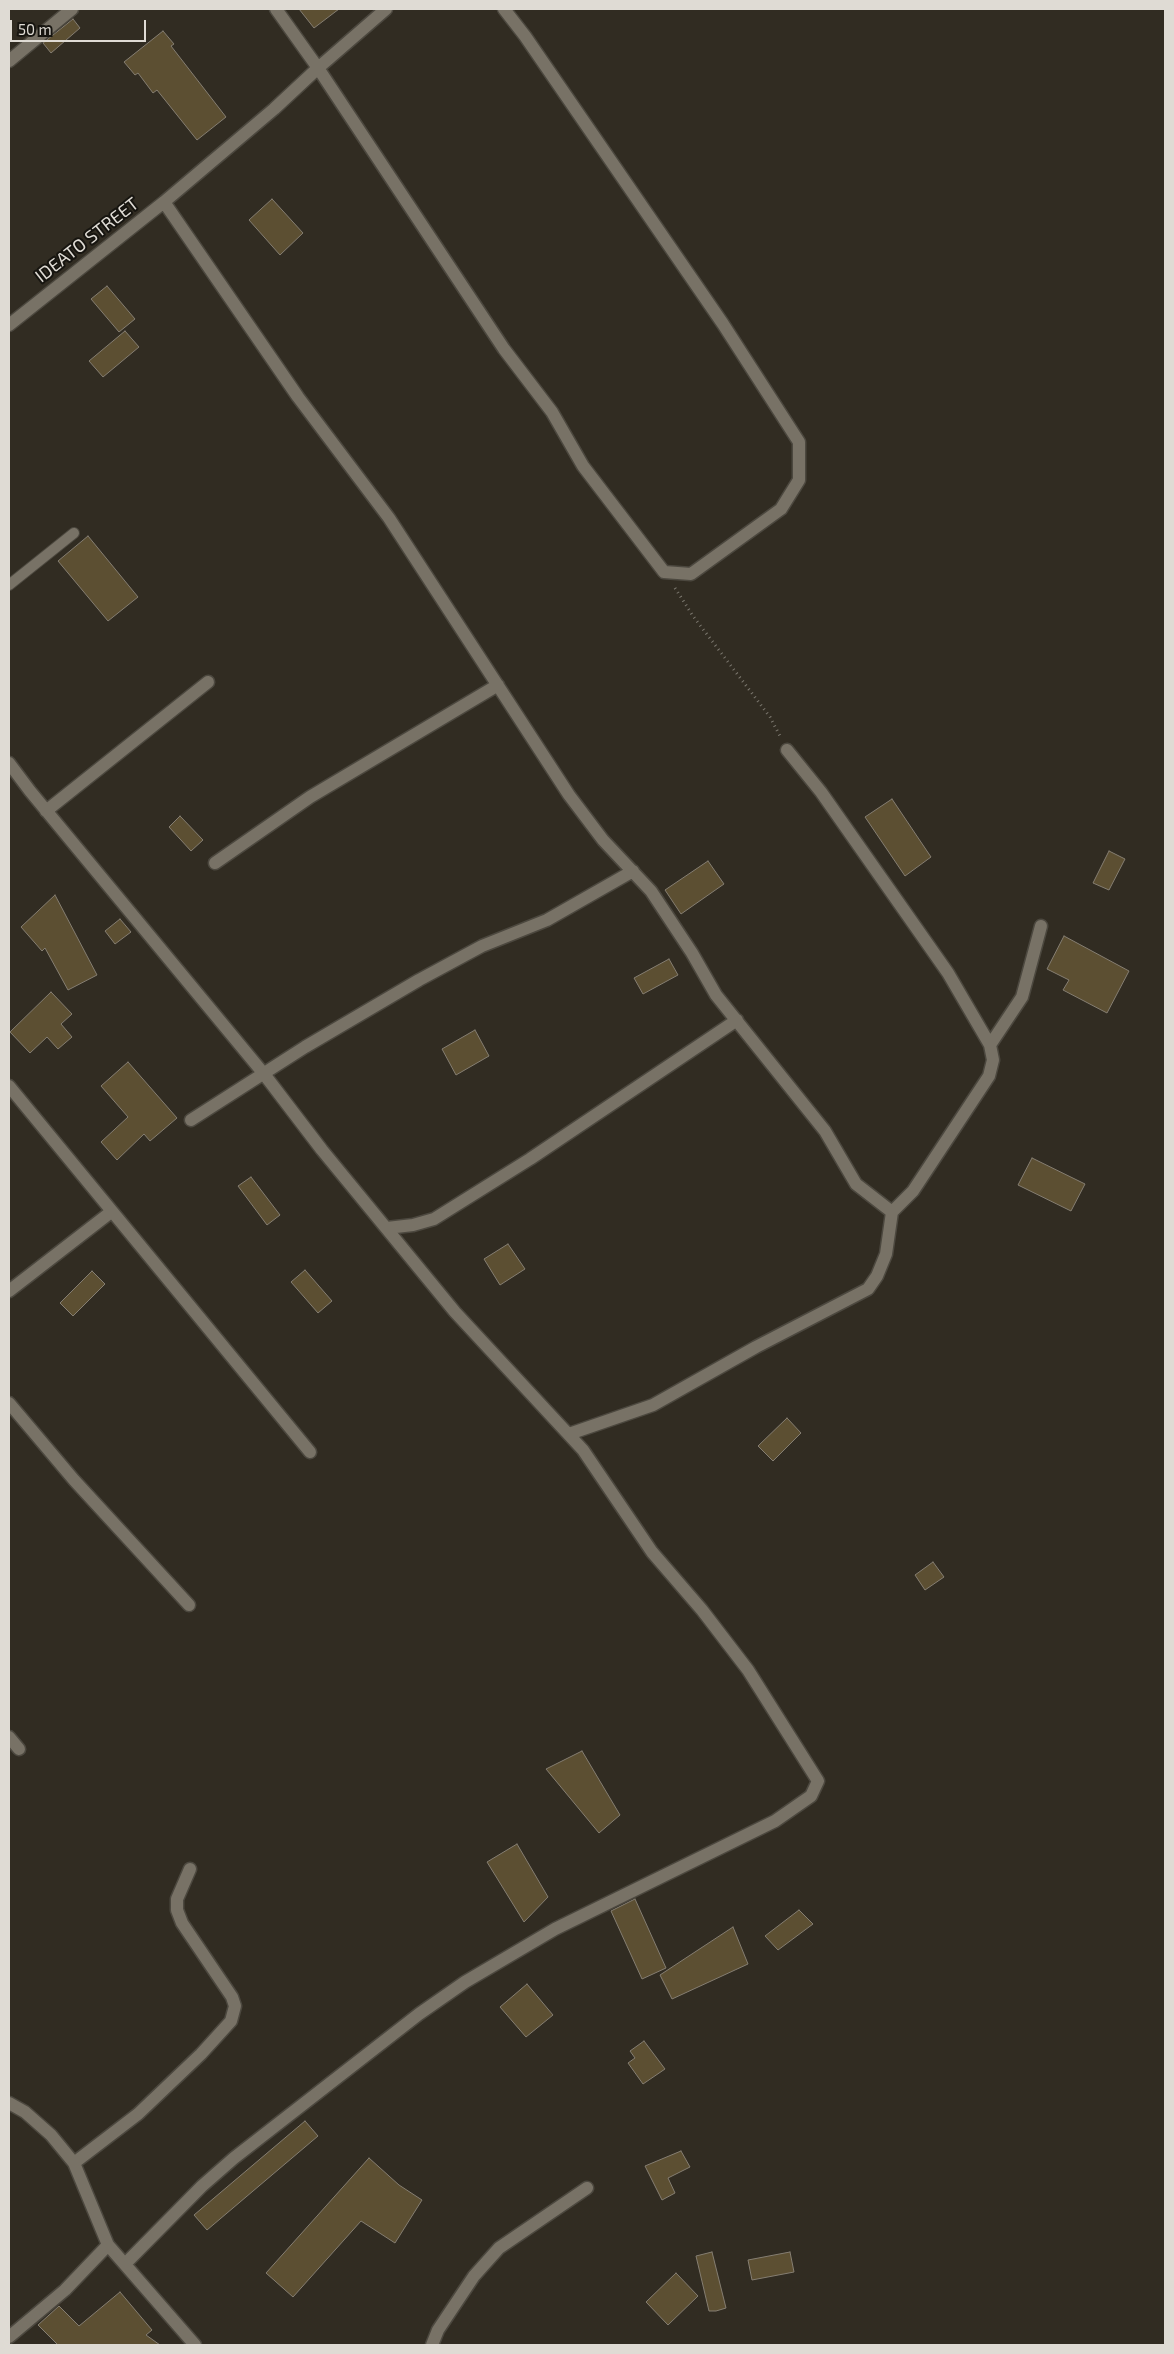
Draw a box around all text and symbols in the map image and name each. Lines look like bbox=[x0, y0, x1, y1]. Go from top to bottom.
scale bar bbox=[12, 10, 149, 42]
text: 50 m bbox=[18, 20, 52, 38]
street label: IDEATO STREET bbox=[31, 193, 143, 287]

